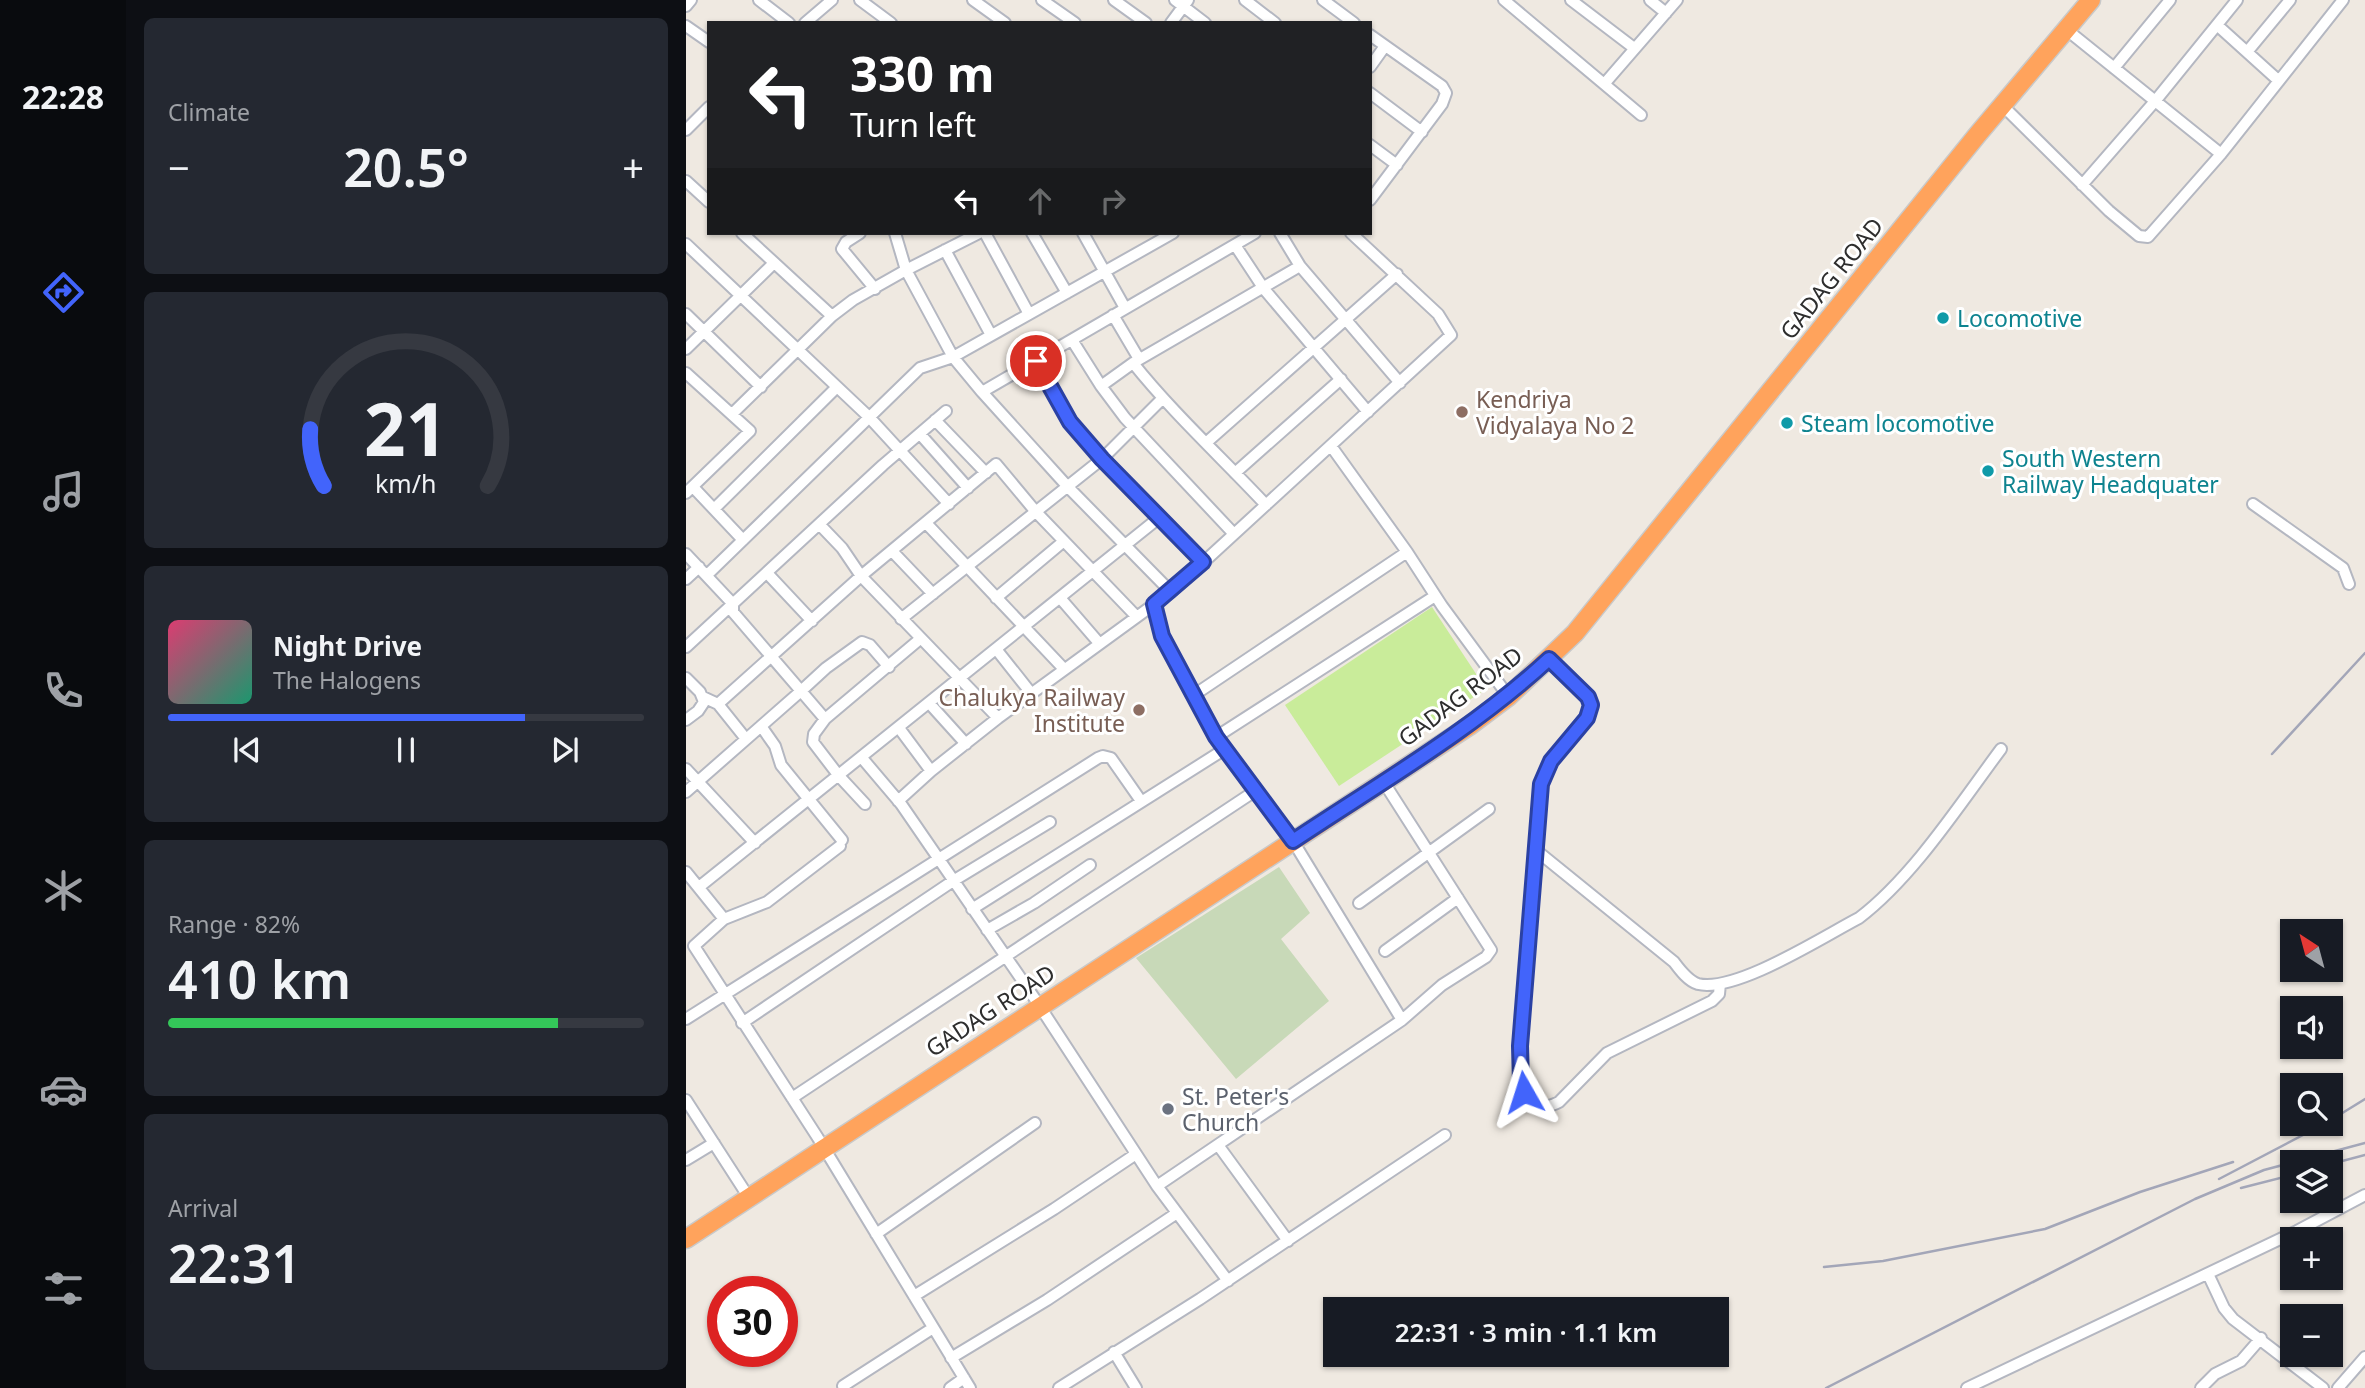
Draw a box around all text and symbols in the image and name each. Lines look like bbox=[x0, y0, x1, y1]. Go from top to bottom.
text: 330 m bbox=[850, 40, 995, 106]
icon: left bbox=[735, 49, 826, 140]
text: 22:28 bbox=[22, 75, 104, 118]
text: Climate bbox=[168, 96, 250, 128]
text: Turn left bbox=[850, 103, 976, 146]
text: 20.5° bbox=[343, 131, 469, 202]
text: − bbox=[168, 141, 190, 193]
text: + bbox=[622, 141, 644, 193]
icon: left bbox=[948, 182, 986, 220]
icon: ahead bbox=[1021, 182, 1059, 220]
icon: right bbox=[1094, 182, 1132, 220]
street label: GADAG ROAD bbox=[1772, 210, 1890, 346]
icon: directions bbox=[39, 268, 88, 317]
place label: Locomotive bbox=[1957, 302, 2082, 334]
marker: Locomotive bbox=[1935, 310, 1951, 326]
pin bbox=[1006, 331, 1066, 391]
icon: arrive bbox=[1017, 342, 1055, 380]
text: 21 bbox=[364, 378, 448, 477]
place label: Kendriya Vidyalaya No 2 bbox=[1476, 383, 1635, 441]
marker: Kendriya Vidyalaya No 2 bbox=[1454, 404, 1470, 420]
place label: Steam locomotive bbox=[1801, 407, 1994, 439]
marker: Steam locomotive bbox=[1779, 415, 1795, 431]
place label: South Western Railway Headquater bbox=[2002, 442, 2219, 500]
marker: South Western Railway Headquater bbox=[1980, 463, 1996, 479]
text: km/h bbox=[375, 466, 437, 500]
icon: music bbox=[39, 467, 88, 516]
text: Night Drive bbox=[273, 628, 422, 664]
street label: GADAG ROAD bbox=[1391, 639, 1529, 753]
text: The Halogens bbox=[273, 664, 421, 696]
icon: phone bbox=[39, 666, 88, 715]
place label: Chalukya Railway Institute bbox=[939, 681, 1125, 739]
marker: Chalukya Railway Institute bbox=[1131, 702, 1147, 718]
icon: previous bbox=[228, 731, 266, 769]
icon: pause bbox=[387, 731, 425, 769]
icon: next bbox=[546, 731, 584, 769]
icon: climate bbox=[39, 866, 88, 915]
text: Range · 82% bbox=[168, 908, 300, 940]
north arrow bbox=[2280, 919, 2343, 982]
map controls bbox=[2280, 919, 2343, 1367]
text: 410 km bbox=[168, 943, 351, 1014]
street label: GADAG ROAD bbox=[919, 956, 1061, 1064]
button: sound bbox=[2280, 996, 2343, 1059]
position arrow bbox=[1487, 1055, 1561, 1129]
icon: car bbox=[39, 1065, 88, 1114]
button: search bbox=[2280, 1073, 2343, 1136]
place label: St. Peter's Church bbox=[1182, 1080, 1289, 1138]
marker: St. Peter's Church bbox=[1160, 1101, 1176, 1117]
button: layers bbox=[2280, 1150, 2343, 1213]
text: Arrival bbox=[168, 1192, 238, 1224]
text: 22:31 bbox=[168, 1227, 301, 1298]
button: + bbox=[2280, 1227, 2343, 1290]
icon: filters bbox=[39, 1264, 88, 1313]
speed limit sign: 30 bbox=[707, 1276, 798, 1367]
button: − bbox=[2280, 1304, 2343, 1367]
text: 22:31 · 3 min · 1.1 km bbox=[1395, 1314, 1657, 1350]

